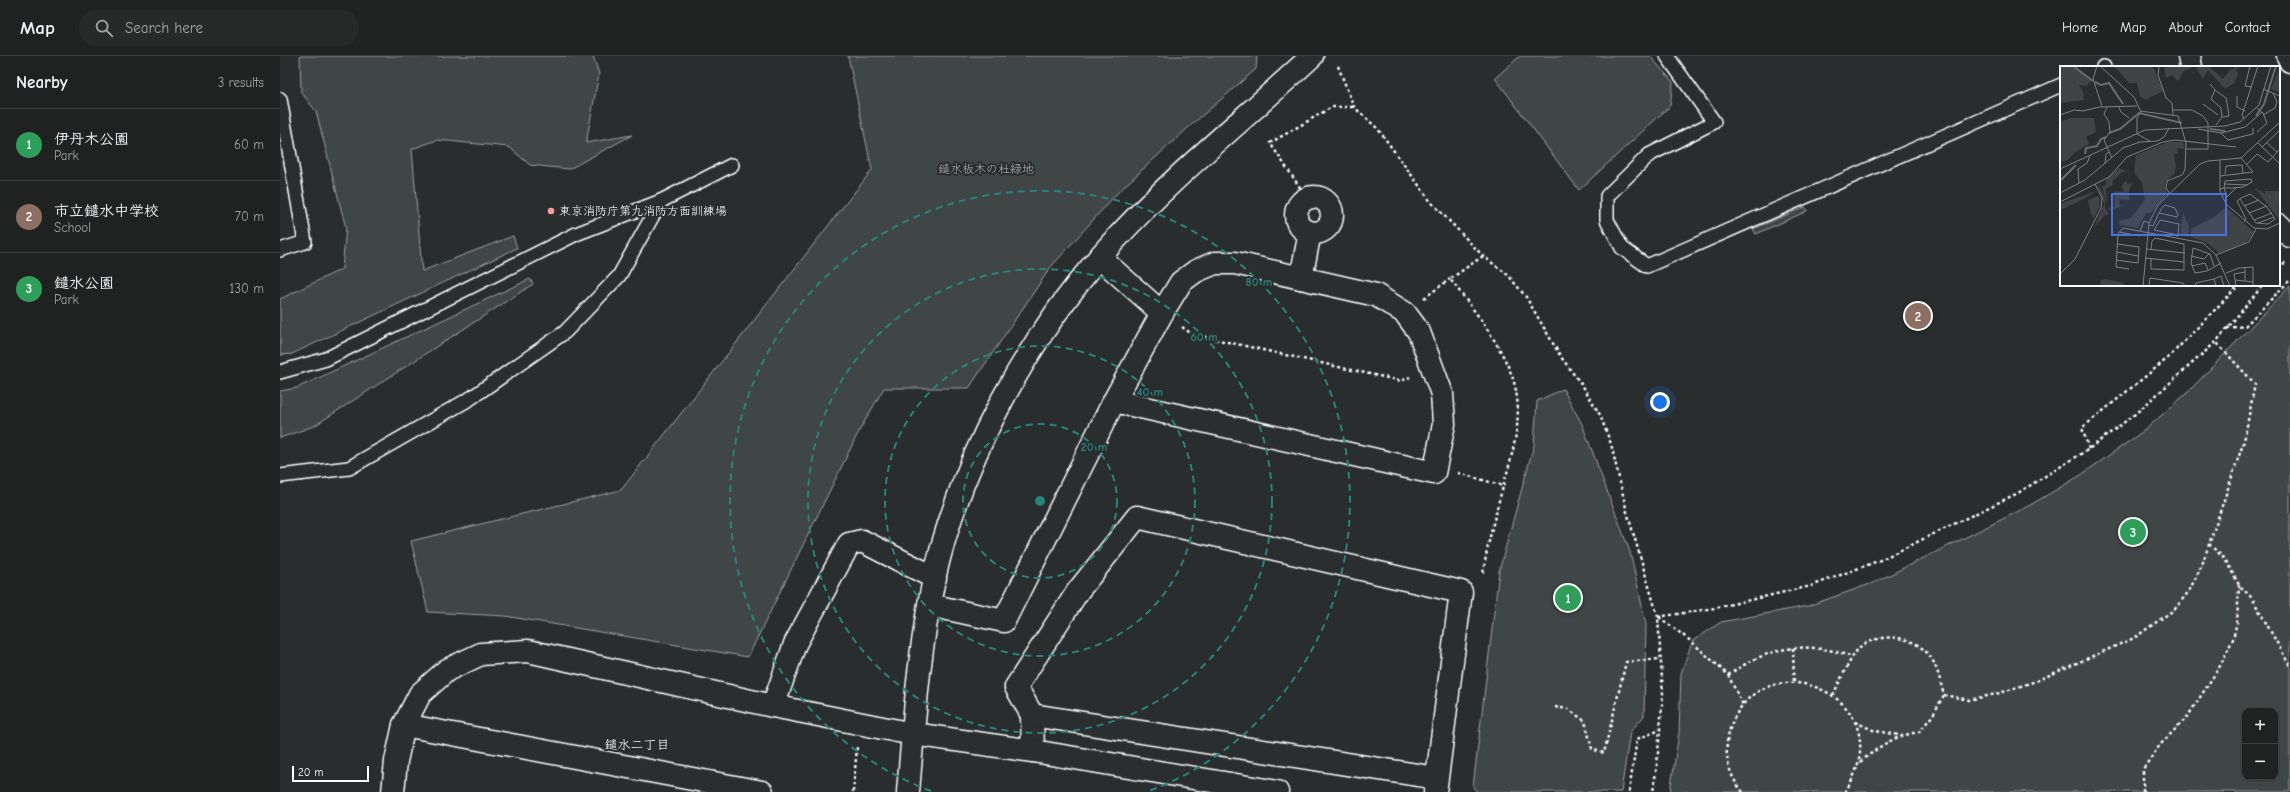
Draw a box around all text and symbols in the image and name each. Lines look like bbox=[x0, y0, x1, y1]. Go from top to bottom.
search box bbox=[79, 10, 359, 46]
text: Map bbox=[20, 17, 55, 39]
icon: search bbox=[93, 17, 115, 39]
text: Search here bbox=[125, 19, 203, 37]
text: Home bbox=[2062, 19, 2098, 36]
text: Map bbox=[2120, 19, 2146, 36]
text: About bbox=[2168, 19, 2203, 36]
text: Contact bbox=[2225, 19, 2270, 36]
inset map bbox=[2060, 66, 2280, 286]
text: Nearby bbox=[16, 73, 67, 92]
text: 3 results bbox=[218, 75, 264, 90]
text: 伊丹木公園 bbox=[54, 130, 129, 148]
text: 1 bbox=[26, 137, 32, 152]
text: 60 m bbox=[234, 137, 264, 152]
text: Park bbox=[54, 148, 79, 163]
park label: 鑓水板木の杜緑地 bbox=[938, 162, 1034, 176]
text: 市立鑓水中学校 bbox=[54, 202, 159, 220]
place label: 東京消防庁第九消防方面訓練場 bbox=[559, 204, 727, 218]
marker: 東京消防庁第九消防方面訓練場 bbox=[546, 206, 556, 216]
text: 2 bbox=[26, 209, 32, 224]
text: 70 m bbox=[235, 209, 264, 224]
text: School bbox=[54, 220, 91, 235]
text: 鑓水公園 bbox=[54, 274, 114, 292]
text: 80 m bbox=[1246, 275, 1272, 289]
text: 3 bbox=[26, 281, 32, 296]
text: 130 m bbox=[229, 281, 264, 296]
text: Park bbox=[54, 292, 79, 307]
pin: 2 bbox=[1905, 301, 1931, 331]
text: 60 m bbox=[1191, 330, 1217, 344]
text: 40 m bbox=[1137, 385, 1163, 399]
your location bbox=[1650, 392, 1670, 412]
text: 20 m bbox=[1081, 440, 1107, 454]
centre of rings bbox=[1033, 494, 1047, 508]
pin: 3 bbox=[2120, 517, 2146, 547]
pin: 1 bbox=[1555, 583, 1581, 613]
map controls bbox=[2242, 708, 2278, 780]
button: + bbox=[2242, 708, 2278, 744]
district label: 鑓水二丁目 bbox=[604, 737, 670, 752]
button: − bbox=[2242, 744, 2278, 780]
scale bar bbox=[292, 764, 369, 783]
text: 20 m bbox=[298, 766, 323, 779]

